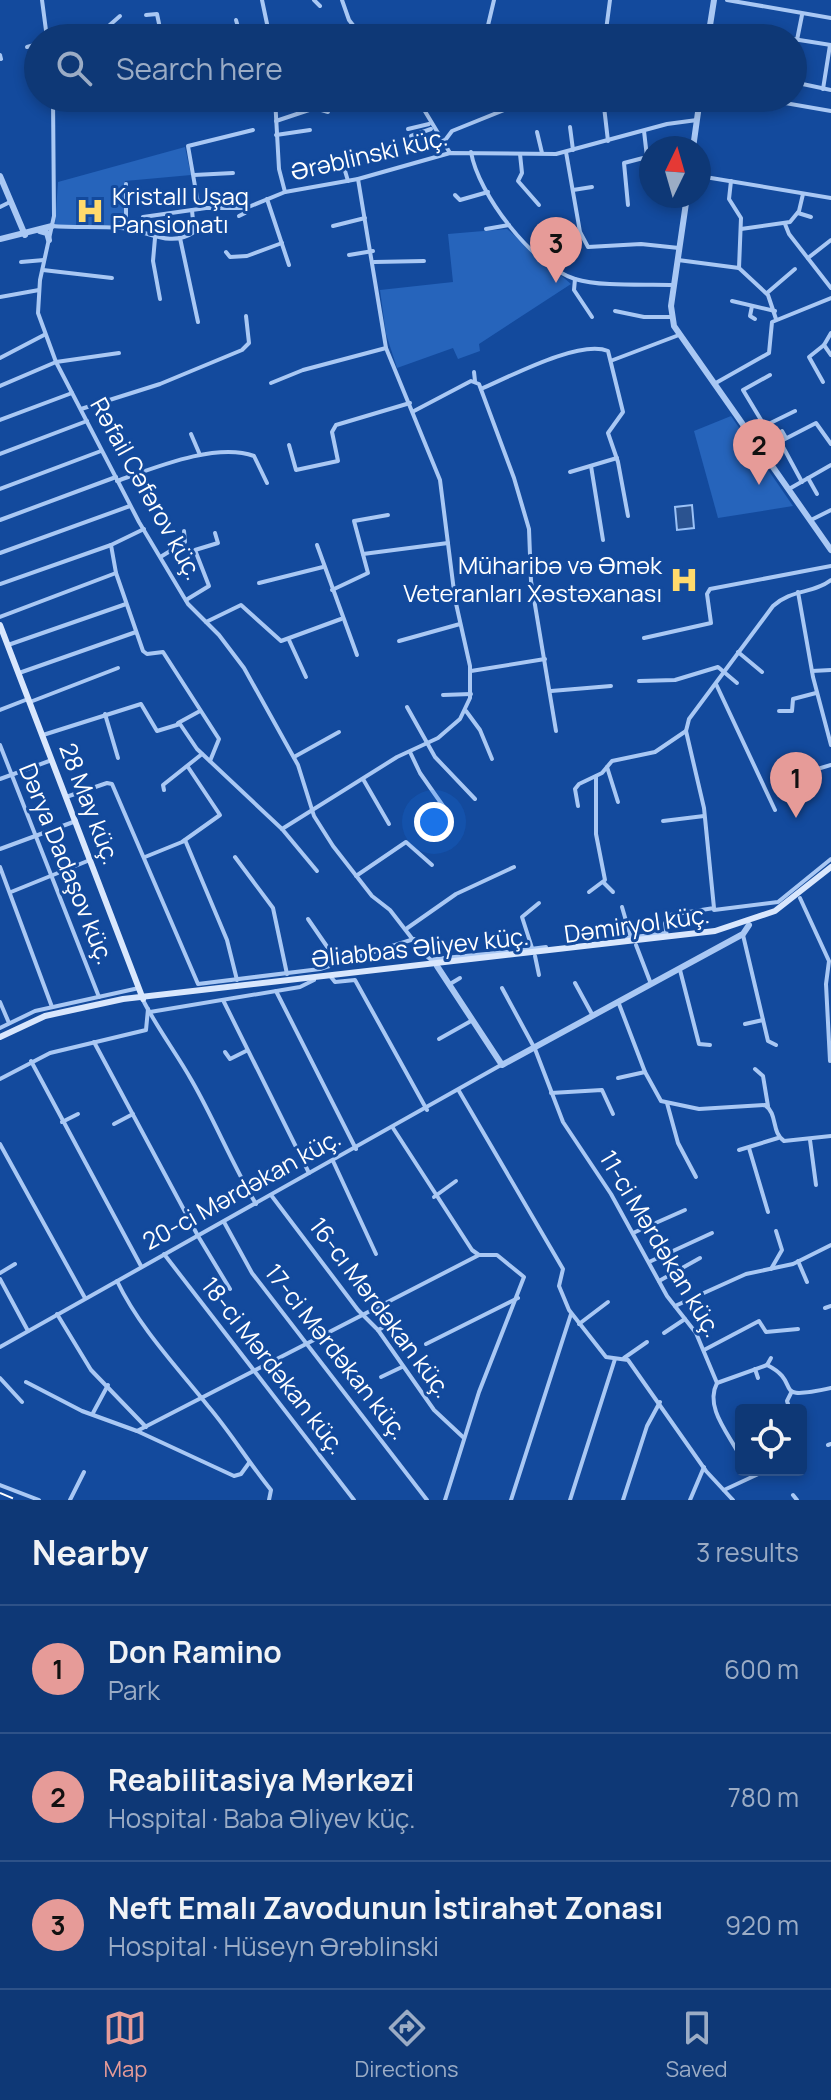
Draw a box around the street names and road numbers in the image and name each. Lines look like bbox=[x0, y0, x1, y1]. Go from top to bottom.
street label: Ərəblinski küç. bbox=[287, 119, 450, 188]
street label: Rəfail Cəfərov küç. bbox=[83, 391, 211, 586]
street label: 28 May küç. bbox=[52, 738, 129, 869]
street label: Dərya Dadaşov küç. bbox=[12, 758, 123, 969]
street label: Dəmiryol küç. bbox=[562, 897, 712, 950]
street label: Əliabbas Əliyev küç. bbox=[309, 919, 530, 974]
street label: 20-ci Mərdəkan küç. bbox=[136, 1120, 346, 1257]
street label: 11-ci Mərdəkan küç. bbox=[592, 1144, 730, 1343]
street label: 16-cı Mərdəkan küç. bbox=[302, 1210, 460, 1404]
street label: 17-ci Mərdəkan küç. bbox=[258, 1256, 416, 1446]
street label: 18-ci Mərdəkan küç. bbox=[194, 1269, 354, 1461]

